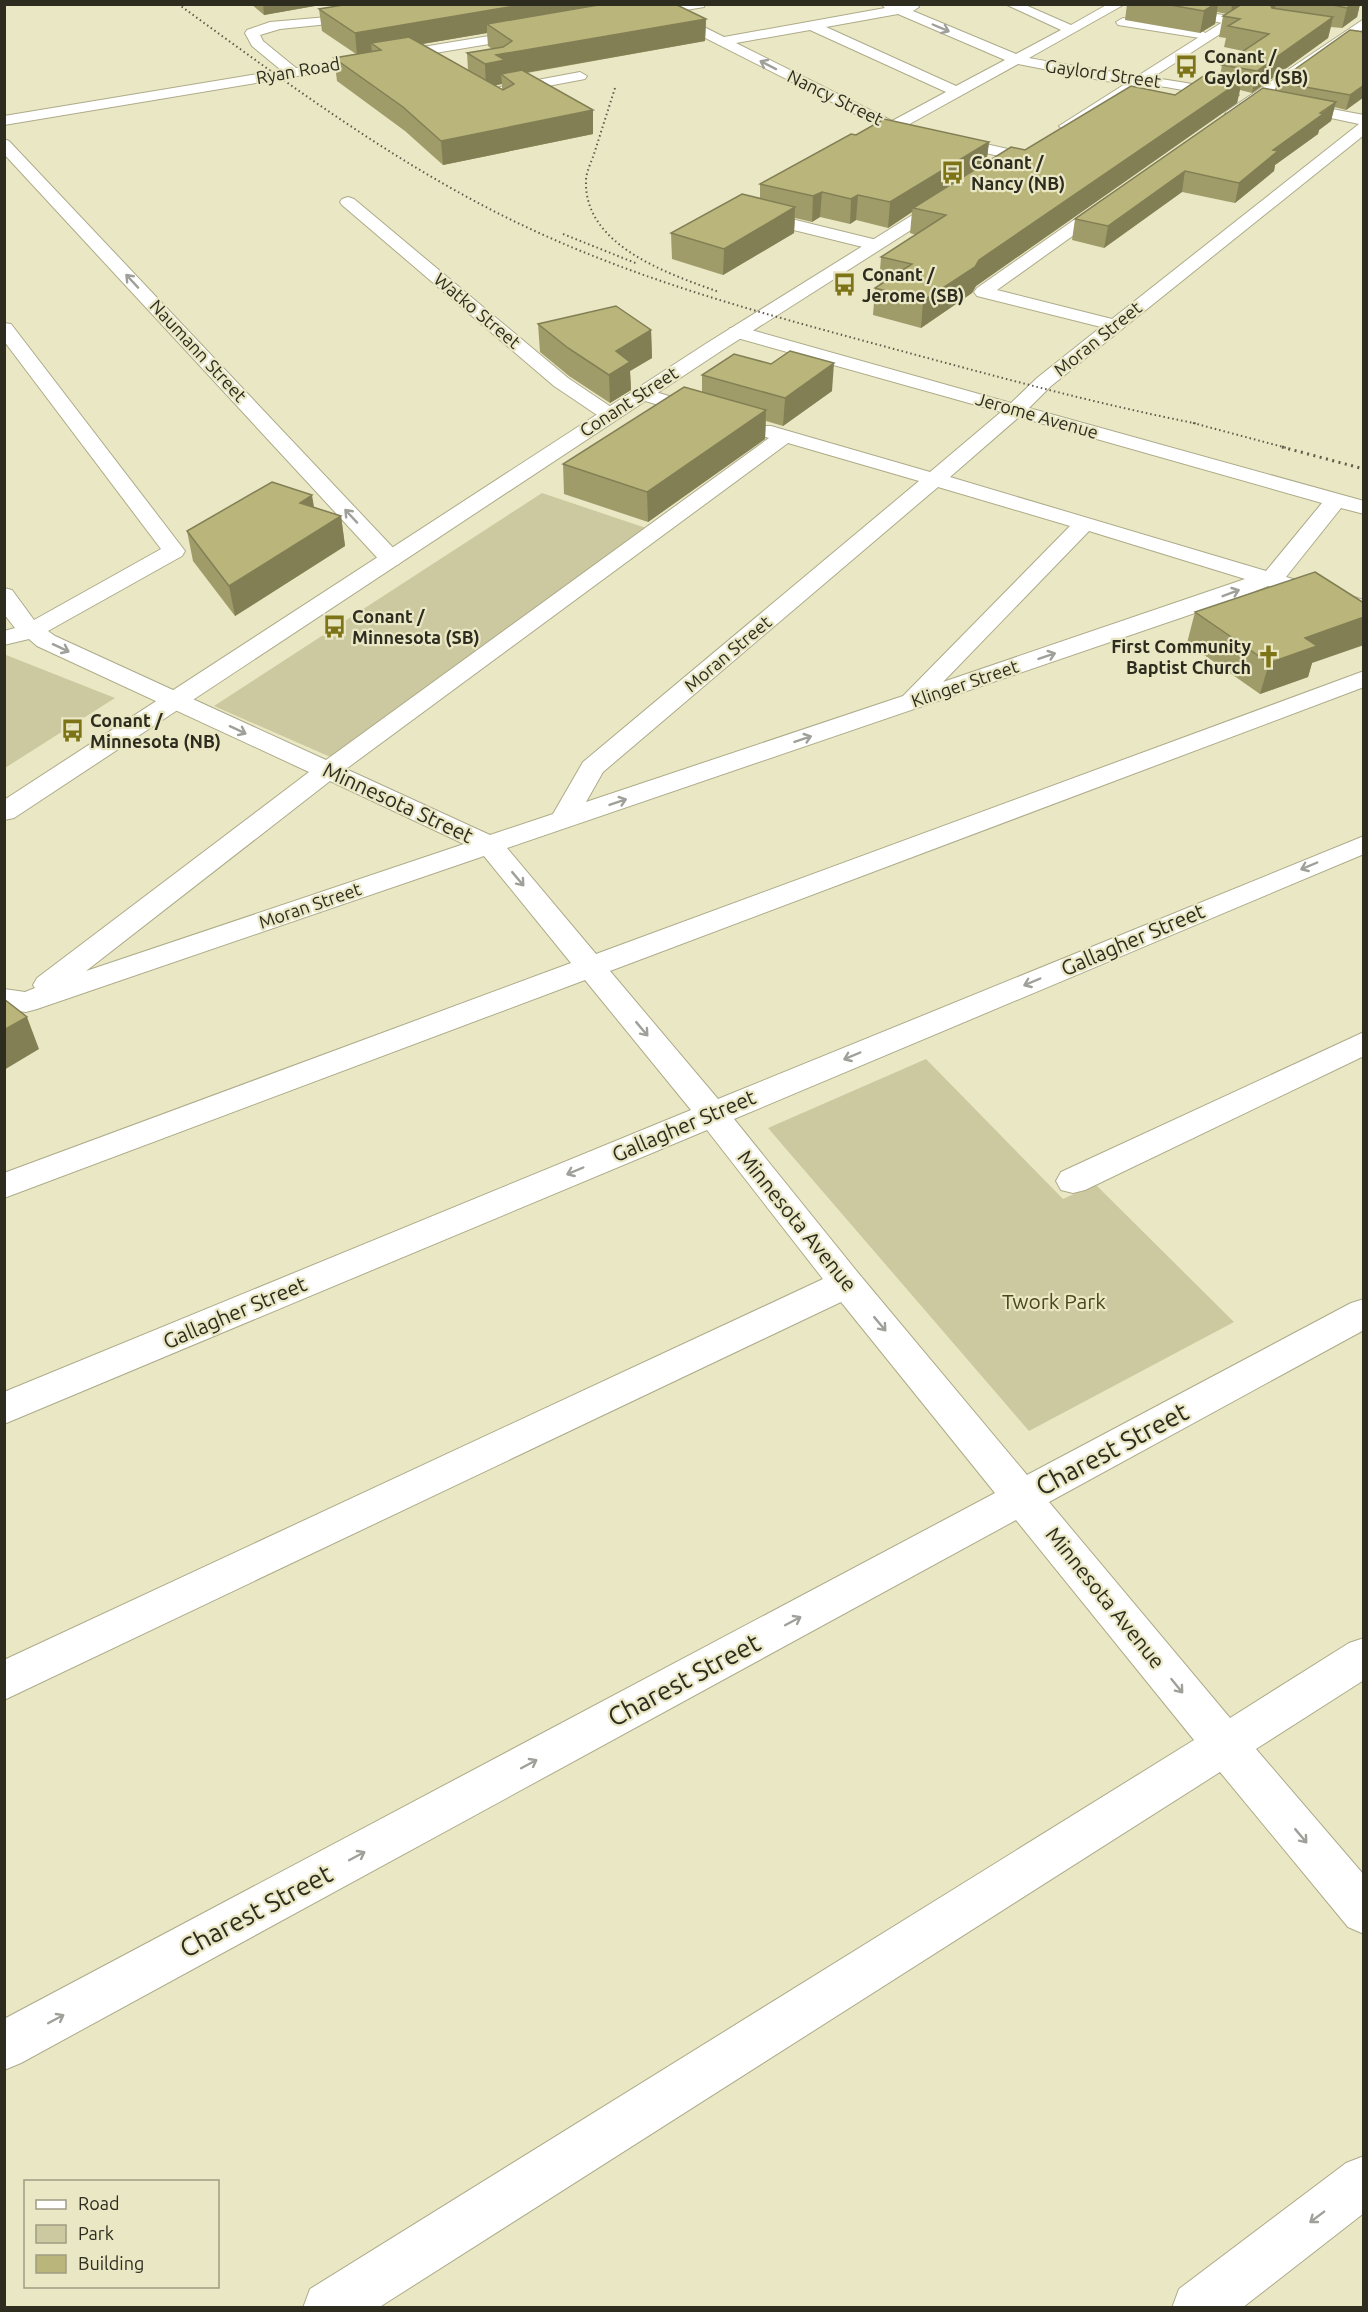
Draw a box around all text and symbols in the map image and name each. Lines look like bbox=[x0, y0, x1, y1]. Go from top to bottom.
one-way arrow bbox=[931, 23, 949, 34]
place label: Conant / Gaylord (SB) bbox=[1204, 46, 1309, 88]
street label: Ryan Road bbox=[254, 53, 341, 87]
bus stop icon: Conant / Gaylord (SB) bbox=[1173, 54, 1199, 80]
street label: Gaylord Street bbox=[1044, 55, 1162, 91]
one-way arrow bbox=[759, 58, 777, 70]
street label: Nancy Street bbox=[784, 65, 887, 129]
place label: Conant / Nancy (NB) bbox=[971, 152, 1065, 194]
bus stop icon: Conant / Nancy (NB) bbox=[940, 160, 966, 186]
place label: Conant / Jerome (SB) bbox=[862, 264, 964, 306]
street label: Watko Street bbox=[431, 268, 525, 352]
bus stop icon: Conant / Jerome (SB) bbox=[831, 272, 857, 298]
one-way arrow bbox=[125, 274, 139, 289]
street label: Naumann Street bbox=[146, 295, 251, 405]
street label: Moran Street bbox=[1050, 297, 1145, 380]
street label: Conant Street bbox=[576, 362, 681, 440]
street label: Jerome Avenue bbox=[974, 388, 1101, 442]
one-way arrow bbox=[344, 509, 358, 524]
one-way arrow bbox=[1222, 587, 1240, 598]
place label: Conant / Minnesota (SB) bbox=[352, 606, 480, 648]
street label: Moran Street bbox=[680, 611, 775, 695]
bus stop icon: Conant / Minnesota (SB) bbox=[321, 614, 347, 640]
place label: First Community Baptist Church bbox=[1111, 636, 1251, 677]
one-way arrow bbox=[51, 643, 69, 654]
church icon: First Community Baptist Church bbox=[1256, 644, 1282, 670]
one-way arrow bbox=[1037, 650, 1056, 661]
street label: Klinger Street bbox=[909, 655, 1021, 711]
place label: Conant / Minnesota (NB) bbox=[90, 710, 221, 752]
bus stop icon: Conant / Minnesota (NB) bbox=[59, 718, 85, 744]
one-way arrow bbox=[228, 724, 246, 736]
one-way arrow bbox=[793, 733, 812, 744]
street label: Minnesota Street bbox=[320, 757, 477, 847]
one-way arrow bbox=[608, 795, 627, 806]
one-way arrow bbox=[1301, 861, 1319, 873]
one-way arrow bbox=[511, 871, 524, 887]
street label: Moran Street bbox=[256, 878, 363, 932]
street label: Gallagher Street bbox=[1057, 898, 1208, 980]
one-way arrow bbox=[1024, 976, 1042, 988]
one-way arrow bbox=[635, 1021, 649, 1036]
one-way arrow bbox=[844, 1051, 862, 1062]
street label: Gallagher Street bbox=[608, 1084, 759, 1166]
street label: Minnesota Avenue bbox=[733, 1145, 862, 1296]
one-way arrow bbox=[567, 1166, 585, 1177]
street label: Gallagher Street bbox=[159, 1271, 310, 1353]
park label: Twork Park bbox=[1002, 1289, 1106, 1313]
one-way arrow bbox=[873, 1316, 887, 1331]
street label: Charest Street bbox=[1031, 1396, 1193, 1501]
street label: Minnesota Avenue bbox=[1041, 1522, 1170, 1673]
one-way arrow bbox=[783, 1615, 801, 1626]
street label: Charest Street bbox=[603, 1627, 765, 1732]
one-way arrow bbox=[1170, 1678, 1183, 1694]
one-way arrow bbox=[519, 1758, 537, 1769]
one-way arrow bbox=[1294, 1828, 1308, 1843]
one-way arrow bbox=[348, 1850, 365, 1862]
street label: Charest Street bbox=[175, 1858, 337, 1963]
one-way arrow bbox=[47, 2013, 64, 2025]
legend bbox=[24, 2180, 219, 2288]
text: Road bbox=[78, 2193, 120, 2213]
one-way arrow bbox=[1309, 2210, 1325, 2223]
text: Park bbox=[78, 2223, 114, 2243]
text: Building bbox=[78, 2253, 144, 2273]

